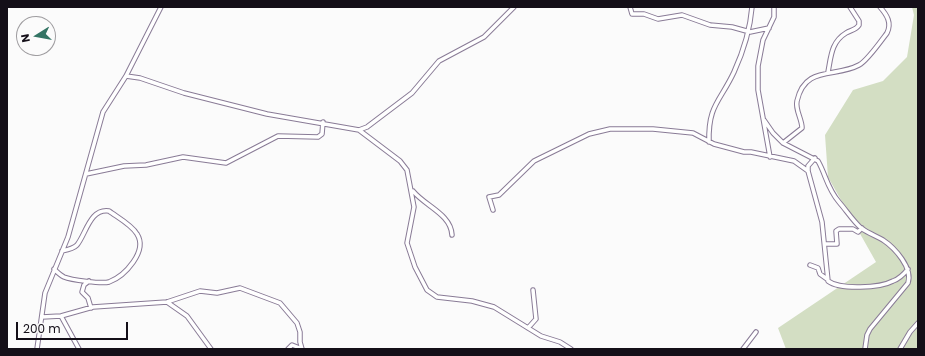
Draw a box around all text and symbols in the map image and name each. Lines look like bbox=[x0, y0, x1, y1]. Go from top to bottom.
north arrow bbox=[16, 16, 56, 56]
text: N bbox=[17, 33, 34, 44]
scale bar bbox=[18, 314, 130, 340]
text: 200 m bbox=[23, 320, 61, 337]

